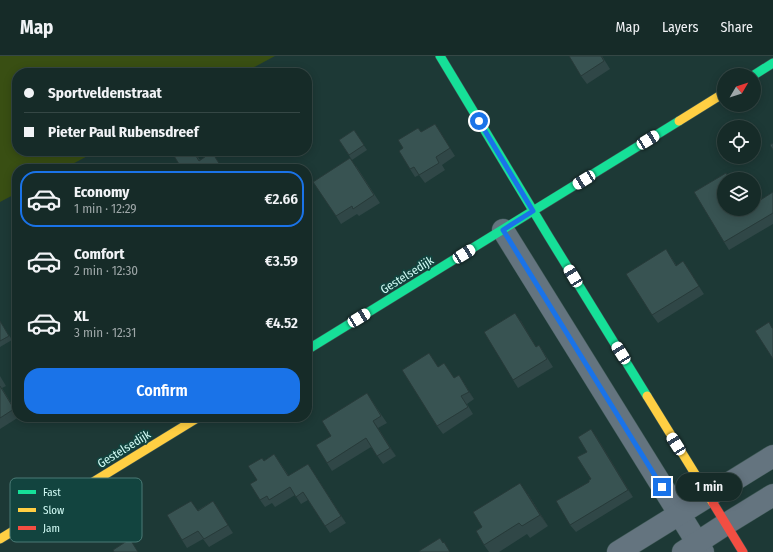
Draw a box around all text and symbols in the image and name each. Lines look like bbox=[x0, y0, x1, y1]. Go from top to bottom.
text: Map bbox=[20, 16, 53, 39]
text: Map bbox=[616, 19, 640, 36]
text: Layers bbox=[662, 19, 698, 36]
text: Share bbox=[720, 19, 753, 36]
north arrow bbox=[717, 68, 761, 112]
map controls bbox=[717, 68, 761, 216]
text: Sportveldenstraat bbox=[48, 84, 162, 102]
route start bbox=[470, 112, 488, 130]
button: locate bbox=[717, 120, 761, 164]
text: Pieter Paul Rubensdreef bbox=[48, 123, 199, 141]
car bbox=[635, 129, 661, 151]
car bbox=[571, 169, 597, 191]
button: layers bbox=[717, 172, 761, 216]
icon: car bbox=[26, 181, 62, 217]
text: Economy bbox=[74, 183, 129, 201]
text: €2.66 bbox=[265, 190, 298, 208]
text: 1 min · 12:29 bbox=[74, 201, 137, 216]
icon: car bbox=[26, 243, 62, 279]
car bbox=[451, 243, 477, 265]
text: Comfort bbox=[74, 245, 125, 263]
text: €3.59 bbox=[265, 252, 298, 270]
street label: Gestelsedijk bbox=[378, 253, 436, 297]
text: 2 min · 12:30 bbox=[74, 263, 138, 278]
car bbox=[562, 263, 584, 289]
icon: car bbox=[26, 305, 62, 341]
text: XL bbox=[74, 307, 89, 325]
car bbox=[346, 307, 372, 329]
text: €4.52 bbox=[265, 314, 298, 332]
text: 3 min · 12:31 bbox=[74, 325, 136, 340]
car bbox=[610, 340, 632, 366]
button: Confirm bbox=[24, 368, 300, 414]
street label: Gestelsedijk bbox=[95, 427, 153, 471]
car bbox=[665, 431, 687, 457]
callout: 1 min bbox=[676, 473, 742, 501]
legend bbox=[10, 478, 142, 542]
route end bbox=[653, 478, 671, 496]
text: 1 min bbox=[695, 479, 723, 494]
text: Fast bbox=[43, 486, 61, 499]
text: Slow bbox=[43, 504, 64, 517]
text: Jam bbox=[43, 522, 60, 535]

